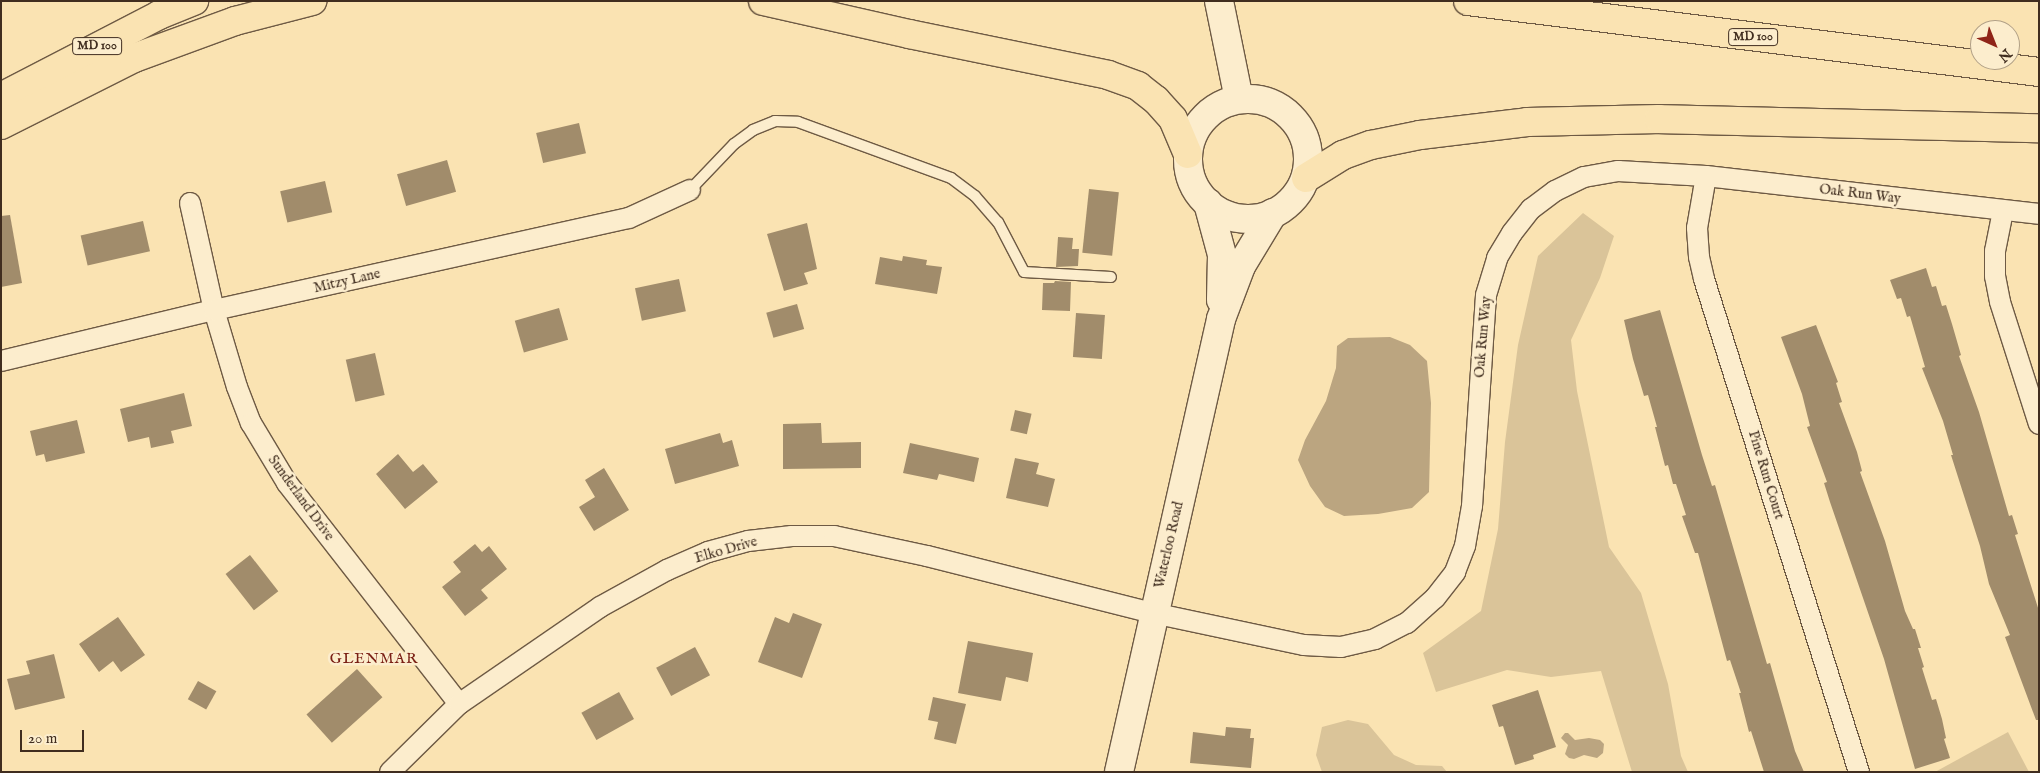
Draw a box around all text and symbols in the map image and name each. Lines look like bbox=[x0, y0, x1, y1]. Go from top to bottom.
north arrow bbox=[1970, 20, 2020, 70]
road number: MD 100 bbox=[1728, 28, 1778, 46]
road number: MD 100 bbox=[72, 36, 122, 56]
text: N bbox=[1994, 44, 2015, 66]
street label: Oak Run Way bbox=[1818, 181, 1902, 207]
street label: Mitzy Lane bbox=[312, 265, 382, 297]
street label: Oak Run Way bbox=[1471, 296, 1495, 378]
street label: Pine Run Court bbox=[1745, 429, 1787, 521]
street label: Sunderland Drive bbox=[264, 452, 338, 544]
street label: Waterloo Road bbox=[1151, 500, 1187, 590]
street label: Elko Drive bbox=[693, 533, 759, 567]
district label: GLENMAR bbox=[329, 650, 419, 668]
scale bar bbox=[22, 720, 86, 752]
text: 20 m bbox=[28, 729, 57, 748]

